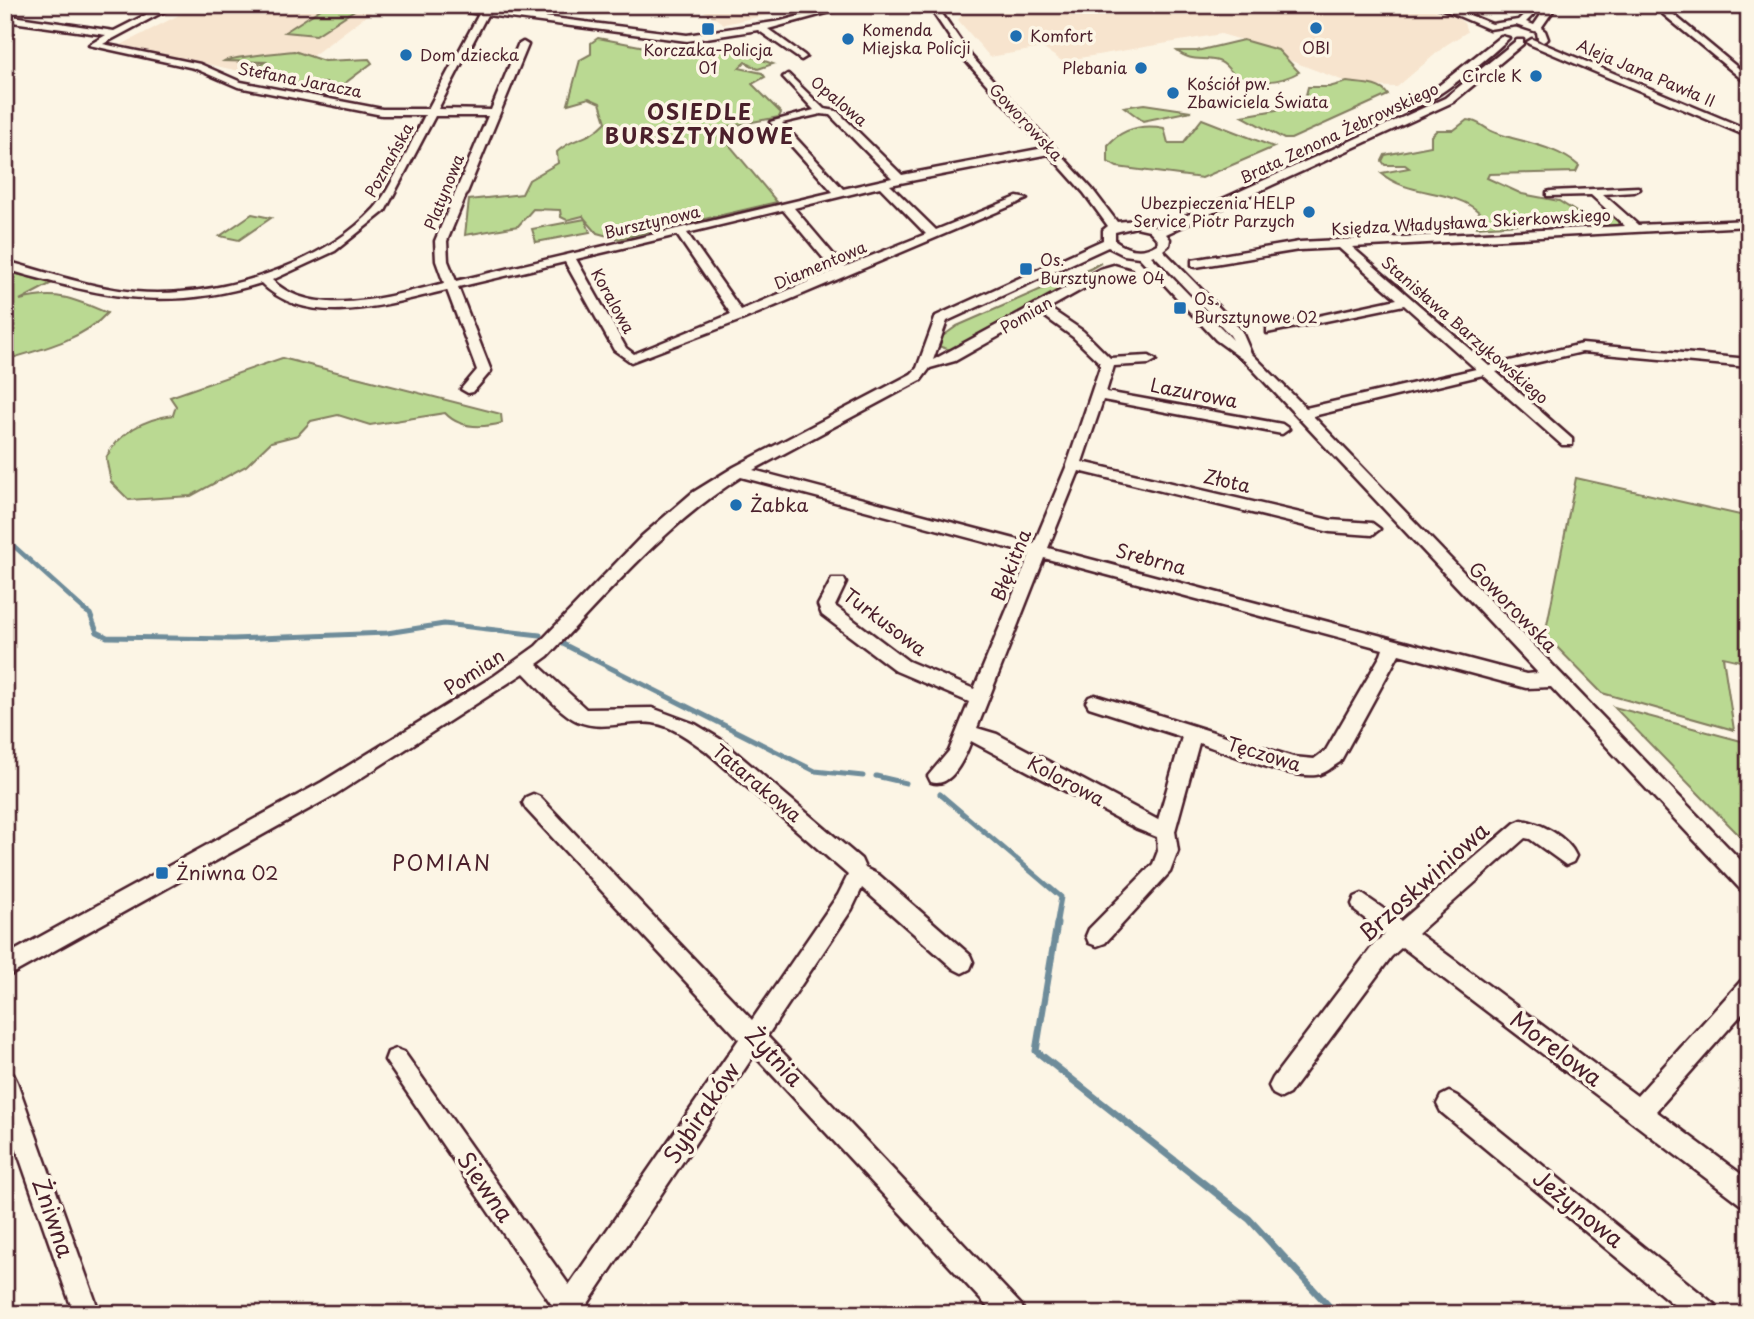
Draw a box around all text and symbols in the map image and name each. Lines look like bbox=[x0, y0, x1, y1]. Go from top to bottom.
place label: Komenda Miejska Policji bbox=[862, 17, 971, 59]
marker: OBI bbox=[1308, 20, 1324, 36]
marker: Korczaka-Policja 01 bbox=[700, 21, 716, 37]
place label: Komfort bbox=[1030, 23, 1094, 47]
marker: Komfort bbox=[1008, 28, 1024, 44]
marker: Komenda Miejska Policji bbox=[840, 31, 856, 47]
street label: Aleja Jana Pawła II bbox=[1573, 32, 1719, 112]
place label: OBI bbox=[1302, 35, 1330, 59]
place label: Korczaka-Policja 01 bbox=[643, 37, 773, 79]
place label: Dom dziecka bbox=[420, 42, 519, 66]
marker: Dom dziecka bbox=[398, 47, 414, 63]
street label: Stefana Jaracza bbox=[236, 55, 364, 103]
place label: Plebania bbox=[1062, 55, 1127, 79]
marker: Plebania bbox=[1133, 60, 1149, 76]
place label: Circle K bbox=[1462, 63, 1522, 87]
marker: Circle K bbox=[1528, 68, 1544, 84]
street label: Opalowa bbox=[806, 69, 873, 131]
place label: Kościół pw. Zbawiciela Świata bbox=[1187, 71, 1328, 113]
street label: Brata Zenona Żebrowskiego bbox=[1235, 75, 1442, 189]
street label: Goworowska bbox=[984, 77, 1069, 166]
marker: Kościół pw. Zbawiciela Świata bbox=[1165, 85, 1181, 101]
district label: OSIEDLE BURSZTYNOWE bbox=[605, 95, 795, 151]
street label: Poznańska bbox=[358, 118, 419, 201]
street label: Platynowa bbox=[417, 150, 469, 233]
place label: Ubezpieczenia HELP Service Piotr Parzych bbox=[1133, 190, 1295, 232]
street label: Bursztynowa bbox=[601, 198, 702, 244]
street label: Księdza Władysława Skierkowskiego bbox=[1330, 202, 1611, 240]
marker: Ubezpieczenia HELP Service Piotr Parzych bbox=[1301, 204, 1317, 220]
street label: Diamentowa bbox=[770, 234, 870, 294]
place label: Os. Bursztynowe 04 bbox=[1040, 247, 1165, 289]
street label: Stanisława Barzykowskiego bbox=[1377, 250, 1555, 409]
marker: Os. Bursztynowe 04 bbox=[1018, 261, 1034, 277]
street label: Koralowa bbox=[586, 264, 642, 338]
place label: Os. Bursztynowe 02 bbox=[1194, 286, 1318, 328]
street label: Pomian bbox=[995, 290, 1056, 339]
marker: Os. Bursztynowe 02 bbox=[1172, 300, 1188, 316]
street label: Lazurowa bbox=[1148, 370, 1240, 414]
street label: Złota bbox=[1201, 461, 1254, 499]
place label: Żabka bbox=[750, 490, 808, 518]
marker: Żabka bbox=[728, 497, 744, 513]
street label: Błękitna bbox=[983, 524, 1037, 605]
street label: Srebrna bbox=[1113, 535, 1190, 581]
street label: Goworowska bbox=[1463, 554, 1565, 658]
street label: Turkusowa bbox=[838, 580, 933, 662]
street label: Pomian bbox=[438, 641, 509, 701]
street label: Tęczowa bbox=[1224, 729, 1305, 778]
street label: Tatarakowa bbox=[707, 736, 809, 828]
street label: Kolorowa bbox=[1023, 748, 1110, 812]
street label: Brzoskwiniowa bbox=[1350, 812, 1497, 949]
district label: POMIAN bbox=[392, 846, 492, 878]
place label: Żniwna 02 bbox=[176, 858, 278, 886]
marker: Żniwna 02 bbox=[154, 865, 170, 881]
street label: Morelowa bbox=[1503, 1001, 1611, 1095]
street label: Żytnia bbox=[738, 1018, 812, 1094]
street label: Sybiraków bbox=[654, 1054, 748, 1170]
street label: Siewna bbox=[449, 1144, 524, 1229]
street label: Jeżynowa bbox=[1526, 1160, 1633, 1256]
street label: Żniwna bbox=[25, 1173, 85, 1263]

